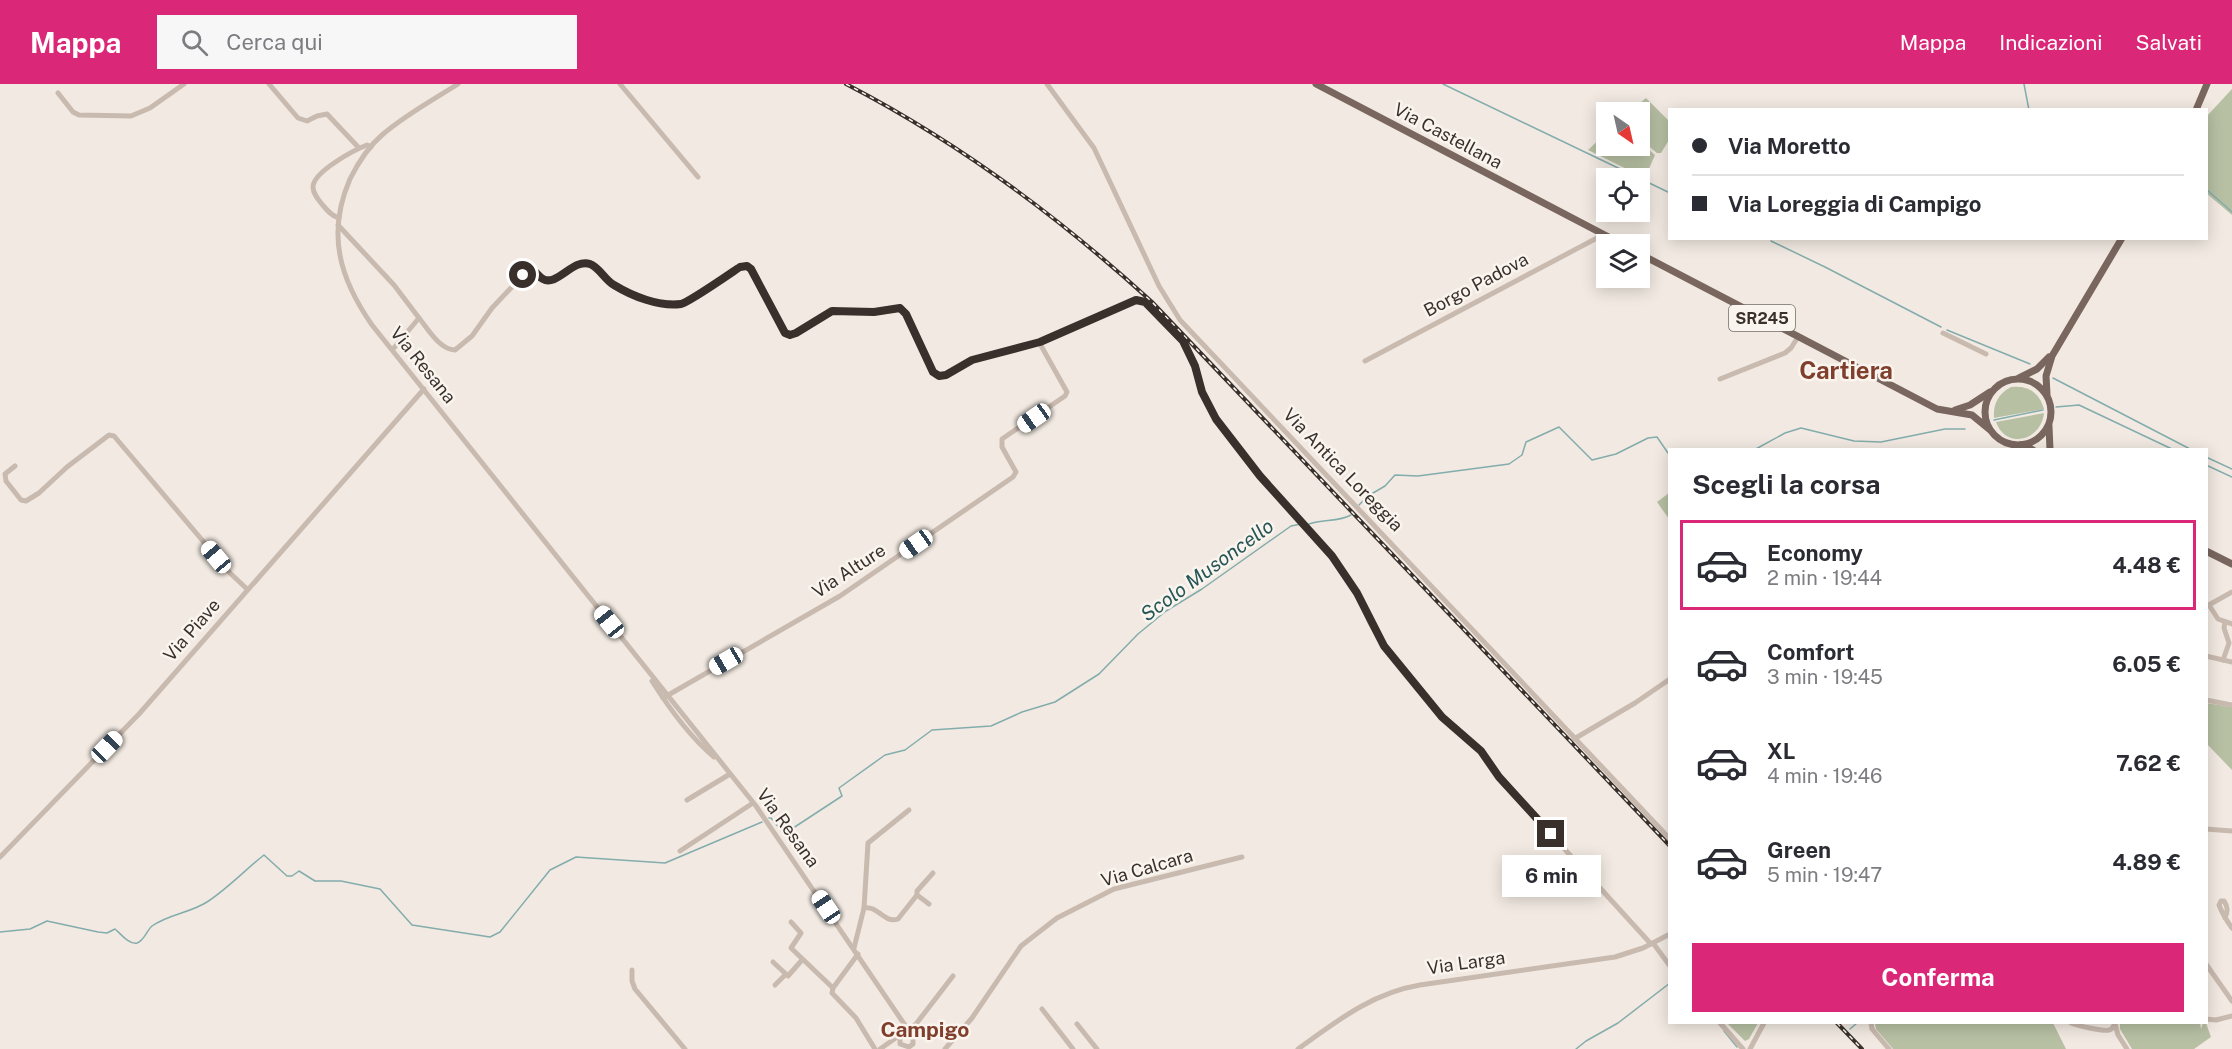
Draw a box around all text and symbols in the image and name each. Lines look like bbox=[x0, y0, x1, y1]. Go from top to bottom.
search box bbox=[157, 15, 577, 69]
text: Mappa bbox=[30, 26, 121, 59]
icon: search bbox=[178, 26, 211, 59]
text: Cerca qui bbox=[226, 29, 323, 55]
text: Mappa bbox=[1900, 30, 1966, 55]
text: Indicazioni bbox=[1999, 30, 2103, 55]
text: Salvati bbox=[2136, 30, 2202, 55]
street label: Via Castellana bbox=[1390, 98, 1506, 173]
north arrow bbox=[1596, 102, 1650, 156]
map controls bbox=[1596, 102, 1650, 288]
text: Via Moretto bbox=[1728, 133, 1851, 159]
button: locate bbox=[1596, 168, 1650, 222]
text: Via Loreggia di Campigo bbox=[1728, 191, 1981, 217]
button: layers bbox=[1596, 234, 1650, 288]
street label: Borgo Padova bbox=[1420, 248, 1532, 321]
route start bbox=[509, 261, 536, 288]
road number: SR245 bbox=[1729, 305, 1795, 331]
street label: Via Resana bbox=[386, 322, 461, 407]
district label: Cartiera bbox=[1799, 356, 1893, 384]
car bbox=[1014, 400, 1054, 436]
street label: Via Antica Loreggia bbox=[1279, 404, 1408, 536]
text: Scegli la corsa bbox=[1692, 468, 1881, 500]
water label: Scolo Musoncello bbox=[1136, 514, 1278, 626]
car bbox=[896, 526, 936, 562]
car bbox=[198, 537, 234, 577]
icon: car bbox=[1695, 538, 1749, 592]
street label: Via Alture bbox=[808, 539, 889, 602]
text: Economy bbox=[1767, 540, 1863, 566]
text: 4.48 € bbox=[2112, 552, 2181, 578]
text: 2 min · 19:44 bbox=[1767, 566, 1882, 590]
street label: Via Piave bbox=[159, 594, 224, 665]
car bbox=[591, 602, 627, 642]
icon: car bbox=[1695, 637, 1749, 691]
text: Comfort bbox=[1767, 639, 1854, 665]
car bbox=[706, 644, 746, 678]
text: 6.05 € bbox=[2112, 651, 2181, 677]
text: 3 min · 19:45 bbox=[1767, 665, 1883, 689]
car bbox=[88, 728, 126, 766]
icon: car bbox=[1695, 736, 1749, 790]
text: XL bbox=[1767, 738, 1795, 764]
text: 7.62 € bbox=[2116, 750, 2181, 776]
text: 4 min · 19:46 bbox=[1767, 764, 1883, 788]
street label: Via Resana bbox=[753, 784, 824, 871]
route end bbox=[1537, 820, 1564, 847]
icon: car bbox=[1695, 835, 1749, 889]
text: Green bbox=[1767, 837, 1831, 863]
street label: Via Calcara bbox=[1099, 844, 1195, 891]
text: 4.89 € bbox=[2112, 849, 2181, 875]
callout: 6 min bbox=[1502, 855, 1600, 897]
text: 5 min · 19:47 bbox=[1767, 863, 1882, 887]
text: 6 min bbox=[1525, 864, 1578, 888]
car bbox=[808, 887, 844, 927]
button: Conferma bbox=[1692, 943, 2184, 1012]
street label: Via Larga bbox=[1426, 947, 1506, 978]
district label: Campigo bbox=[881, 1017, 969, 1042]

